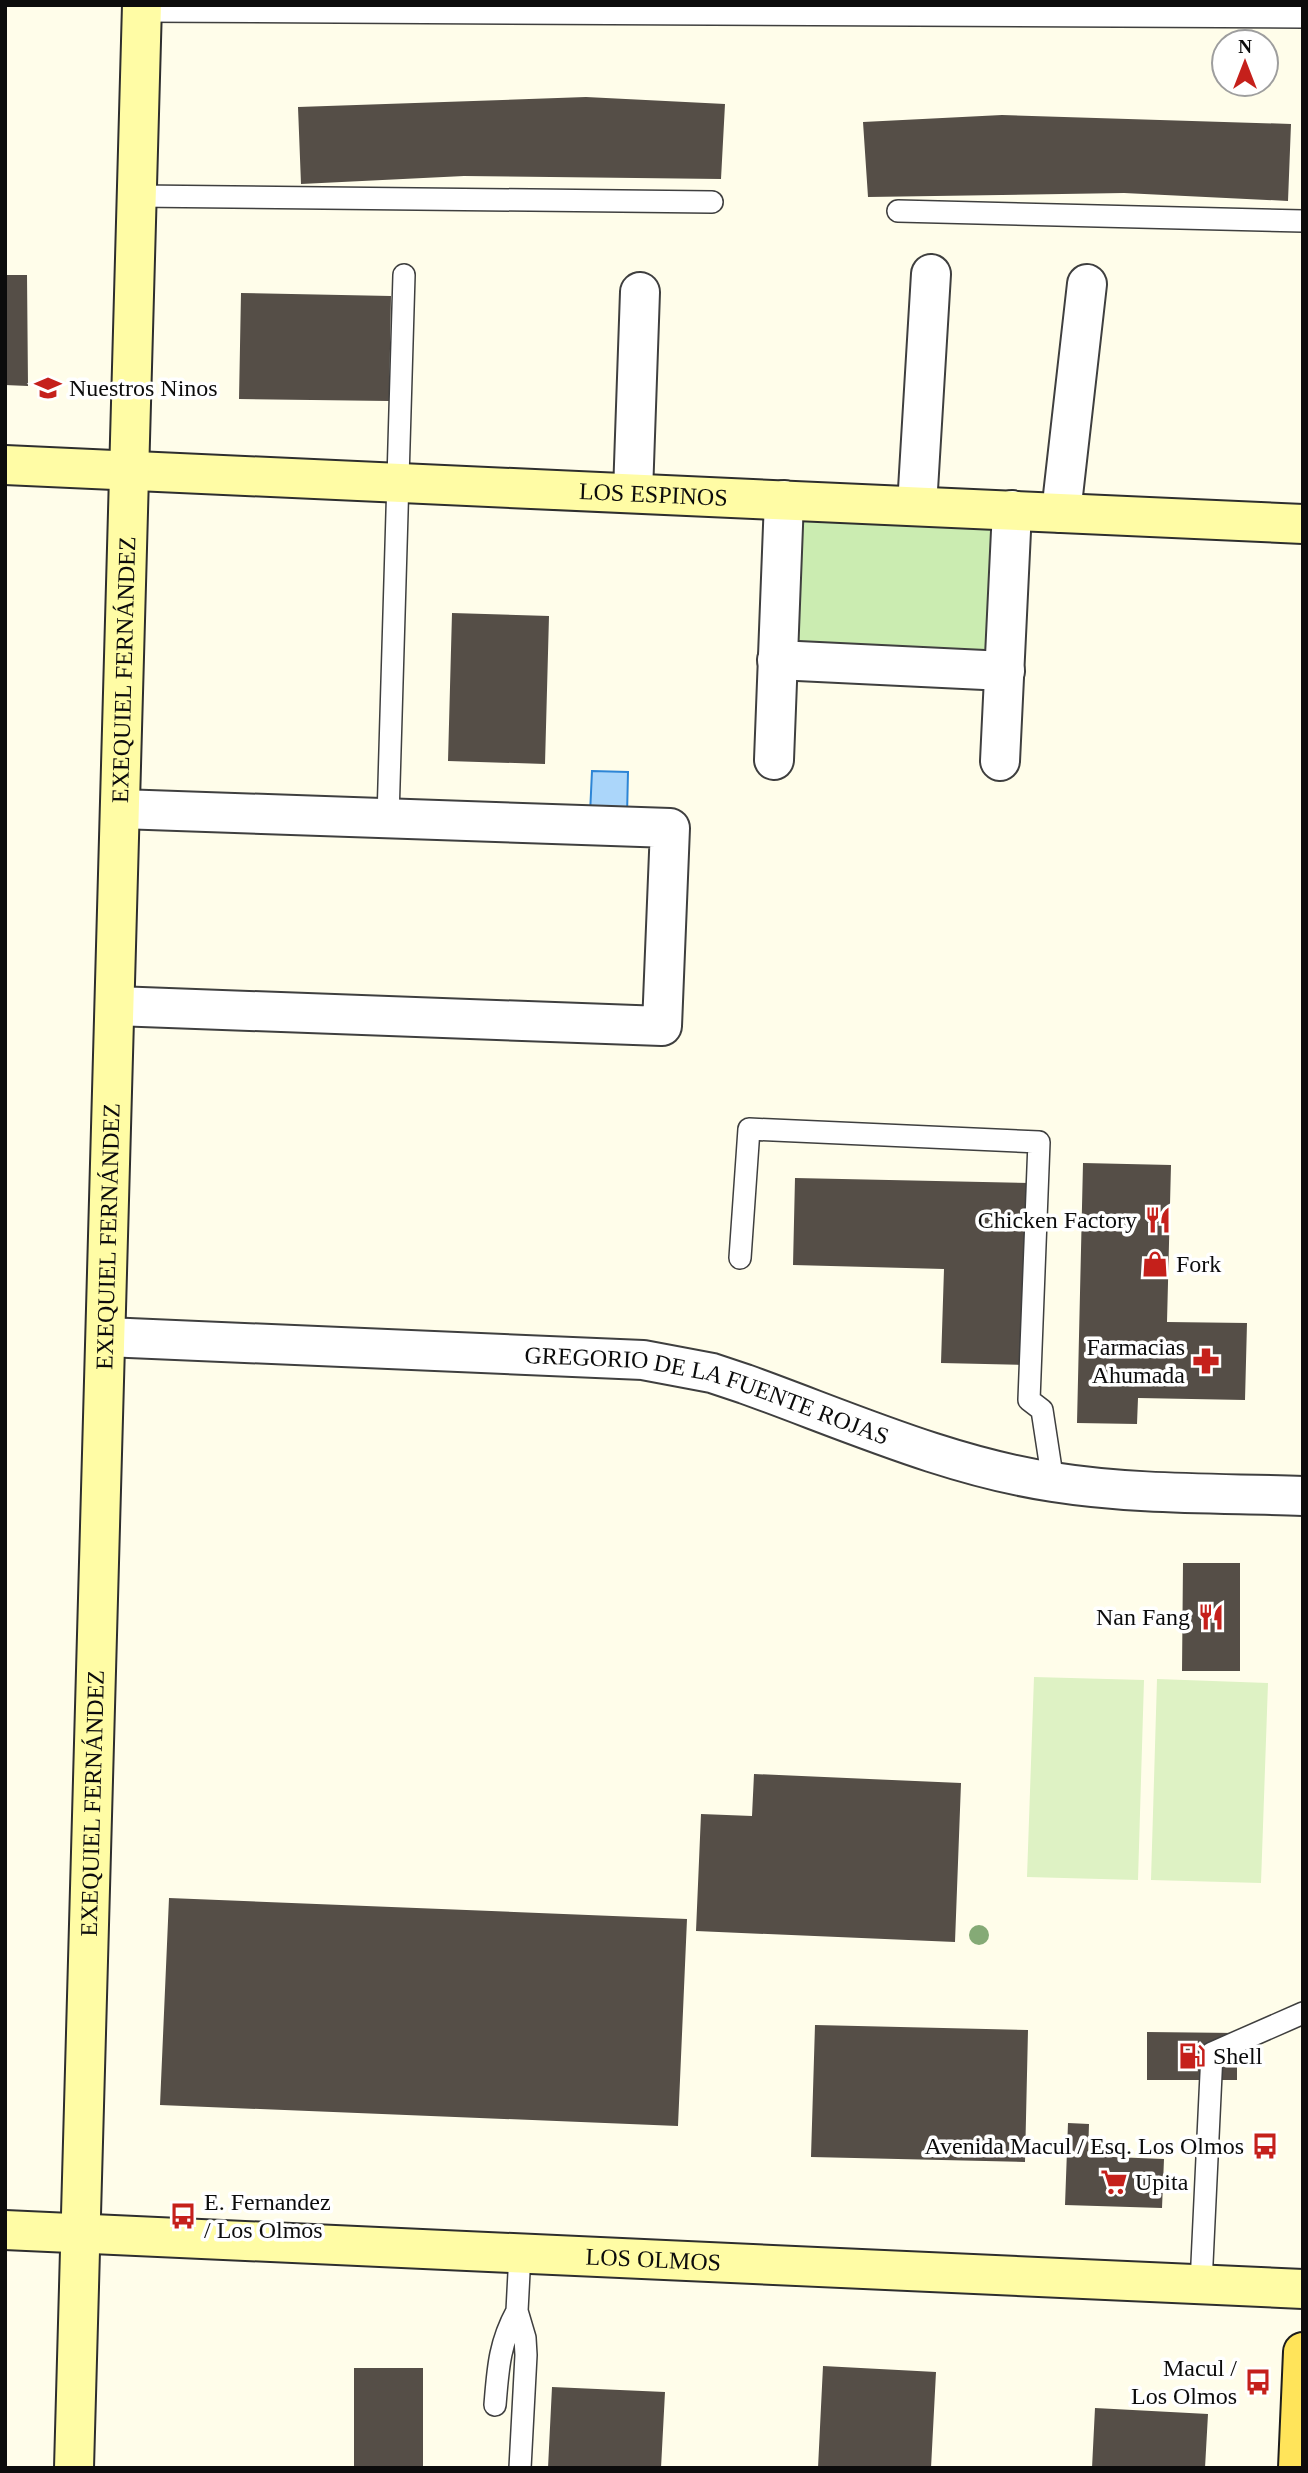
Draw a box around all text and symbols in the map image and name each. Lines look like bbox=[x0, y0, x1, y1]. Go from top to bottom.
north arrow bbox=[1210, 28, 1280, 98]
text: N bbox=[1238, 36, 1252, 57]
school or university icon: Nuestros Ninos bbox=[33, 373, 63, 403]
place label: Nuestros Ninos bbox=[69, 375, 218, 401]
street label: LOS ESPINOS bbox=[578, 478, 728, 511]
street label: EXEQUIEL FERNÁNDEZ bbox=[107, 536, 140, 803]
street label: EXEQUIEL FERNÁNDEZ bbox=[91, 1103, 125, 1370]
restaurant icon: Chicken Factory bbox=[1143, 1205, 1173, 1235]
place label: Chicken Factory bbox=[978, 1207, 1137, 1233]
shop icon: Fork bbox=[1140, 1249, 1170, 1279]
place label: Fork bbox=[1176, 1251, 1221, 1277]
place label: Farmacias Ahumada bbox=[1086, 1334, 1185, 1388]
street label: GREGORIO DE LA FUENTE ROJAS bbox=[524, 1342, 892, 1450]
pharmacy icon: Farmacias Ahumada bbox=[1191, 1346, 1221, 1376]
restaurant icon: Nan Fang bbox=[1196, 1602, 1226, 1632]
place label: Nan Fang bbox=[1096, 1604, 1190, 1630]
street label: EXEQUIEL FERNÁNDEZ bbox=[76, 1670, 109, 1937]
fuel station icon: Shell bbox=[1177, 2041, 1207, 2071]
place label: Shell bbox=[1213, 2043, 1263, 2069]
bus stop icon: Avenida Macul / Esq. Los Olmos bbox=[1250, 2131, 1280, 2161]
place label: Avenida Macul / Esq. Los Olmos bbox=[924, 2133, 1244, 2159]
supermarket icon: Upita bbox=[1099, 2167, 1129, 2197]
place label: Upita bbox=[1135, 2169, 1189, 2195]
place label: E. Fernandez / Los Olmos bbox=[204, 2189, 331, 2243]
bus stop icon: E. Fernandez / Los Olmos bbox=[168, 2201, 198, 2231]
street label: LOS OLMOS bbox=[585, 2243, 722, 2276]
place label: Macul / Los Olmos bbox=[1131, 2355, 1237, 2409]
bus stop icon: Macul / Los Olmos bbox=[1243, 2367, 1273, 2397]

